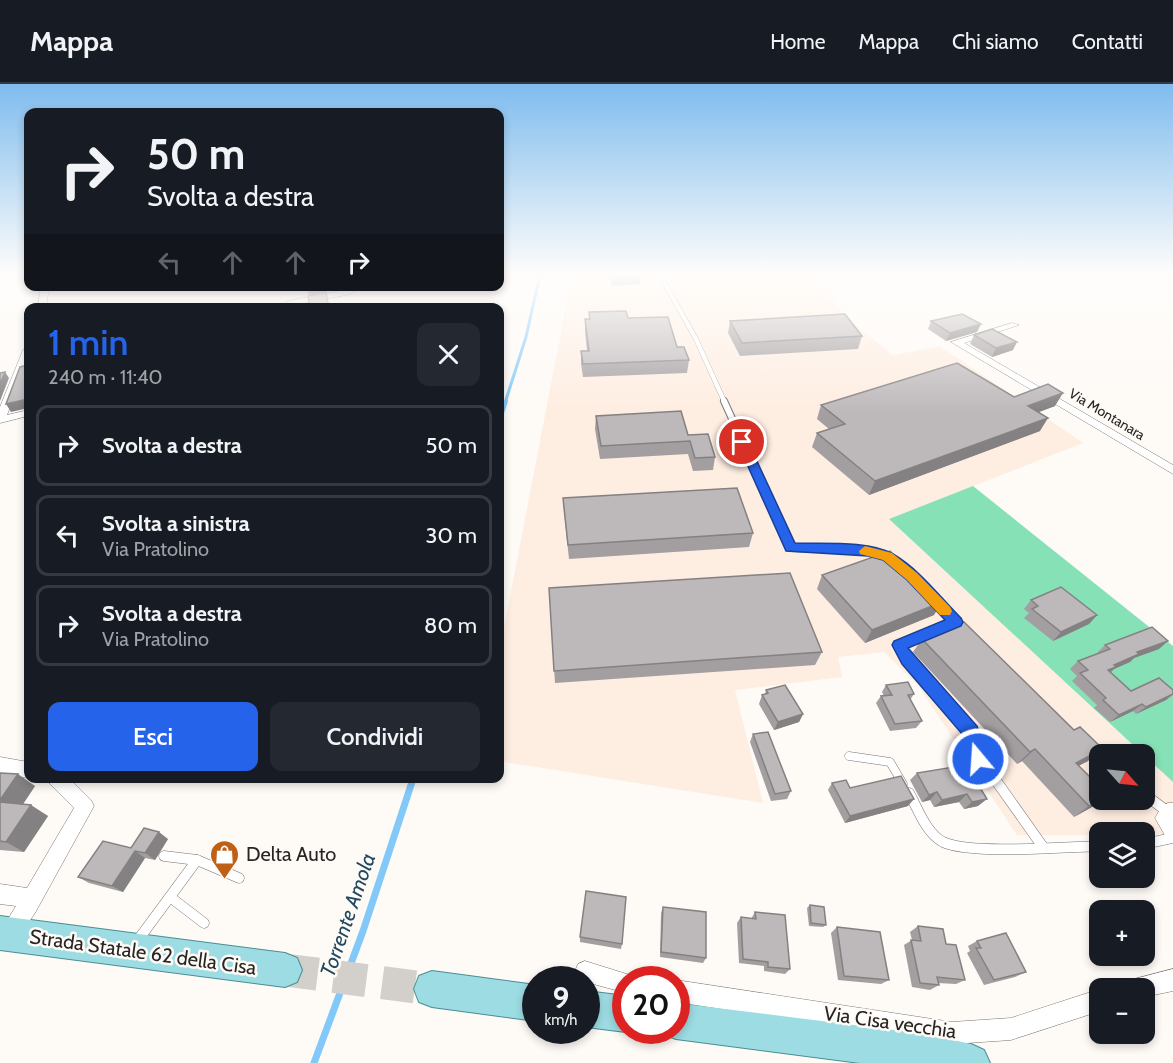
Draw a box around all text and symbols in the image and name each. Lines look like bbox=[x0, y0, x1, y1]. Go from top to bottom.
text: Mappa bbox=[30, 24, 113, 58]
text: Home bbox=[770, 29, 825, 54]
text: Mappa bbox=[858, 29, 919, 54]
text: Chi siamo bbox=[952, 29, 1039, 54]
text: Contatti bbox=[1072, 29, 1143, 54]
text: 50 m bbox=[147, 128, 245, 180]
icon: right bbox=[48, 132, 126, 210]
text: Svolta a destra bbox=[147, 180, 314, 213]
icon: left bbox=[153, 246, 186, 279]
icon: ahead bbox=[216, 246, 249, 279]
icon: ahead bbox=[279, 246, 312, 279]
icon: right bbox=[342, 246, 375, 279]
text: 1 min bbox=[48, 320, 128, 364]
button: close bbox=[417, 323, 480, 386]
text: 240 m · 11:40 bbox=[48, 365, 163, 389]
street label: Via Montanara bbox=[1066, 384, 1149, 444]
pin bbox=[716, 416, 767, 467]
icon: arrive bbox=[725, 425, 758, 458]
icon: right bbox=[51, 429, 84, 462]
text: Svolta a destra bbox=[102, 432, 242, 459]
text: 50 m bbox=[425, 432, 477, 459]
text: Svolta a sinistra bbox=[102, 510, 250, 537]
icon: left bbox=[51, 519, 84, 552]
text: 30 m bbox=[425, 522, 477, 549]
text: Via Pratolino bbox=[102, 537, 209, 561]
text: Svolta a destra bbox=[102, 600, 242, 627]
icon: right bbox=[51, 609, 84, 642]
text: 80 m bbox=[424, 612, 477, 639]
text: Via Pratolino bbox=[102, 627, 209, 651]
button: Esci bbox=[48, 702, 258, 771]
button: Condividi bbox=[270, 702, 480, 771]
position arrow bbox=[946, 727, 1010, 791]
north arrow bbox=[1089, 744, 1155, 810]
map controls bbox=[1089, 744, 1155, 1044]
button: layers bbox=[1089, 822, 1155, 888]
shop icon: Delta Auto bbox=[209, 838, 241, 880]
place label: Delta Auto bbox=[246, 842, 336, 866]
water label: Torrente Amola bbox=[315, 850, 380, 980]
button: + bbox=[1089, 900, 1155, 966]
street label: Strada Statale 62 della Cisa bbox=[28, 924, 258, 980]
speed limit sign: 20 bbox=[612, 966, 690, 1044]
button: − bbox=[1089, 978, 1155, 1044]
text: 9 bbox=[553, 979, 569, 1016]
street label: Via Cisa vecchia bbox=[822, 1001, 958, 1043]
text: km/h bbox=[545, 1011, 577, 1029]

